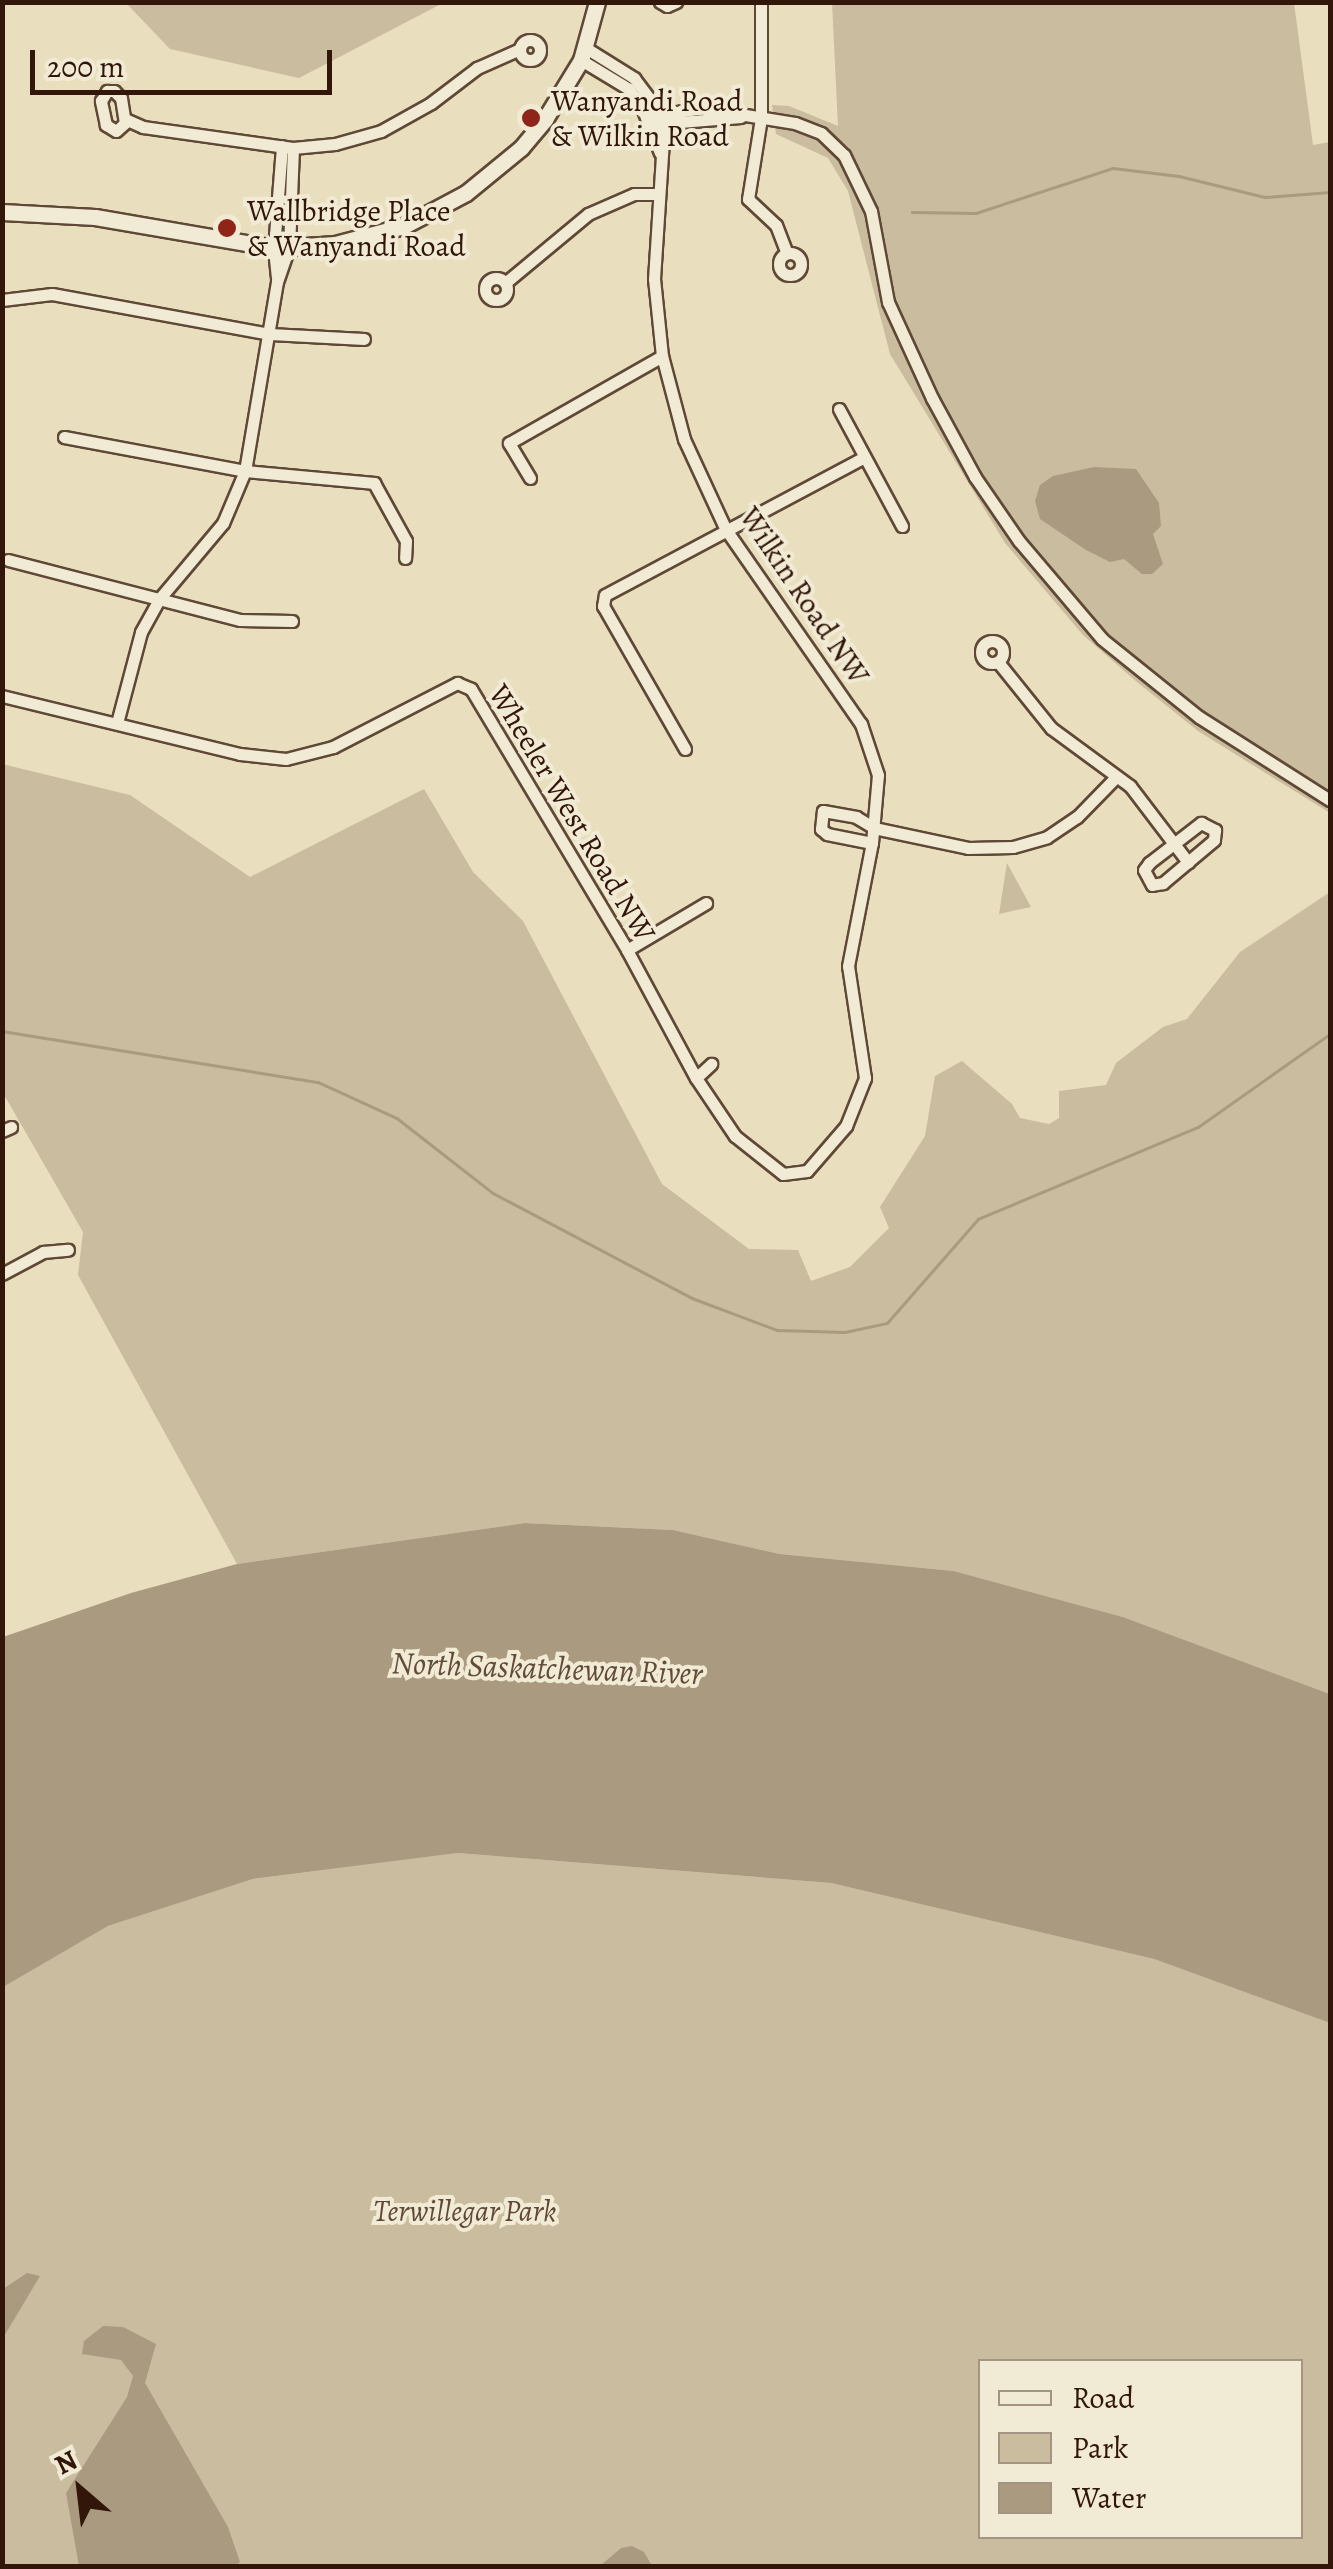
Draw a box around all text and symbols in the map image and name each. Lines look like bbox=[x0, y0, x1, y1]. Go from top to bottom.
scale bar bbox=[35, 30, 338, 92]
text: 200 m bbox=[47, 47, 124, 87]
place label: Wanyandi Road & Wilkin Road bbox=[551, 83, 743, 154]
marker: Wanyandi Road & Wilkin Road bbox=[520, 107, 542, 129]
place label: Wallbridge Place & Wanyandi Road bbox=[247, 193, 466, 264]
marker: Wallbridge Place & Wanyandi Road bbox=[216, 217, 238, 239]
street label: Wilkin Road NW bbox=[731, 500, 877, 692]
street label: Wheeler West Road NW bbox=[481, 678, 663, 948]
water label: North Saskatchewan River bbox=[391, 1643, 703, 1693]
park label: Terwillegar Park bbox=[374, 2193, 556, 2229]
legend bbox=[978, 2359, 1303, 2539]
text: Road bbox=[1072, 2378, 1134, 2418]
text: Park bbox=[1072, 2428, 1128, 2468]
north arrow bbox=[30, 2439, 130, 2539]
text: N bbox=[48, 2441, 84, 2484]
text: Water bbox=[1072, 2478, 1146, 2518]

